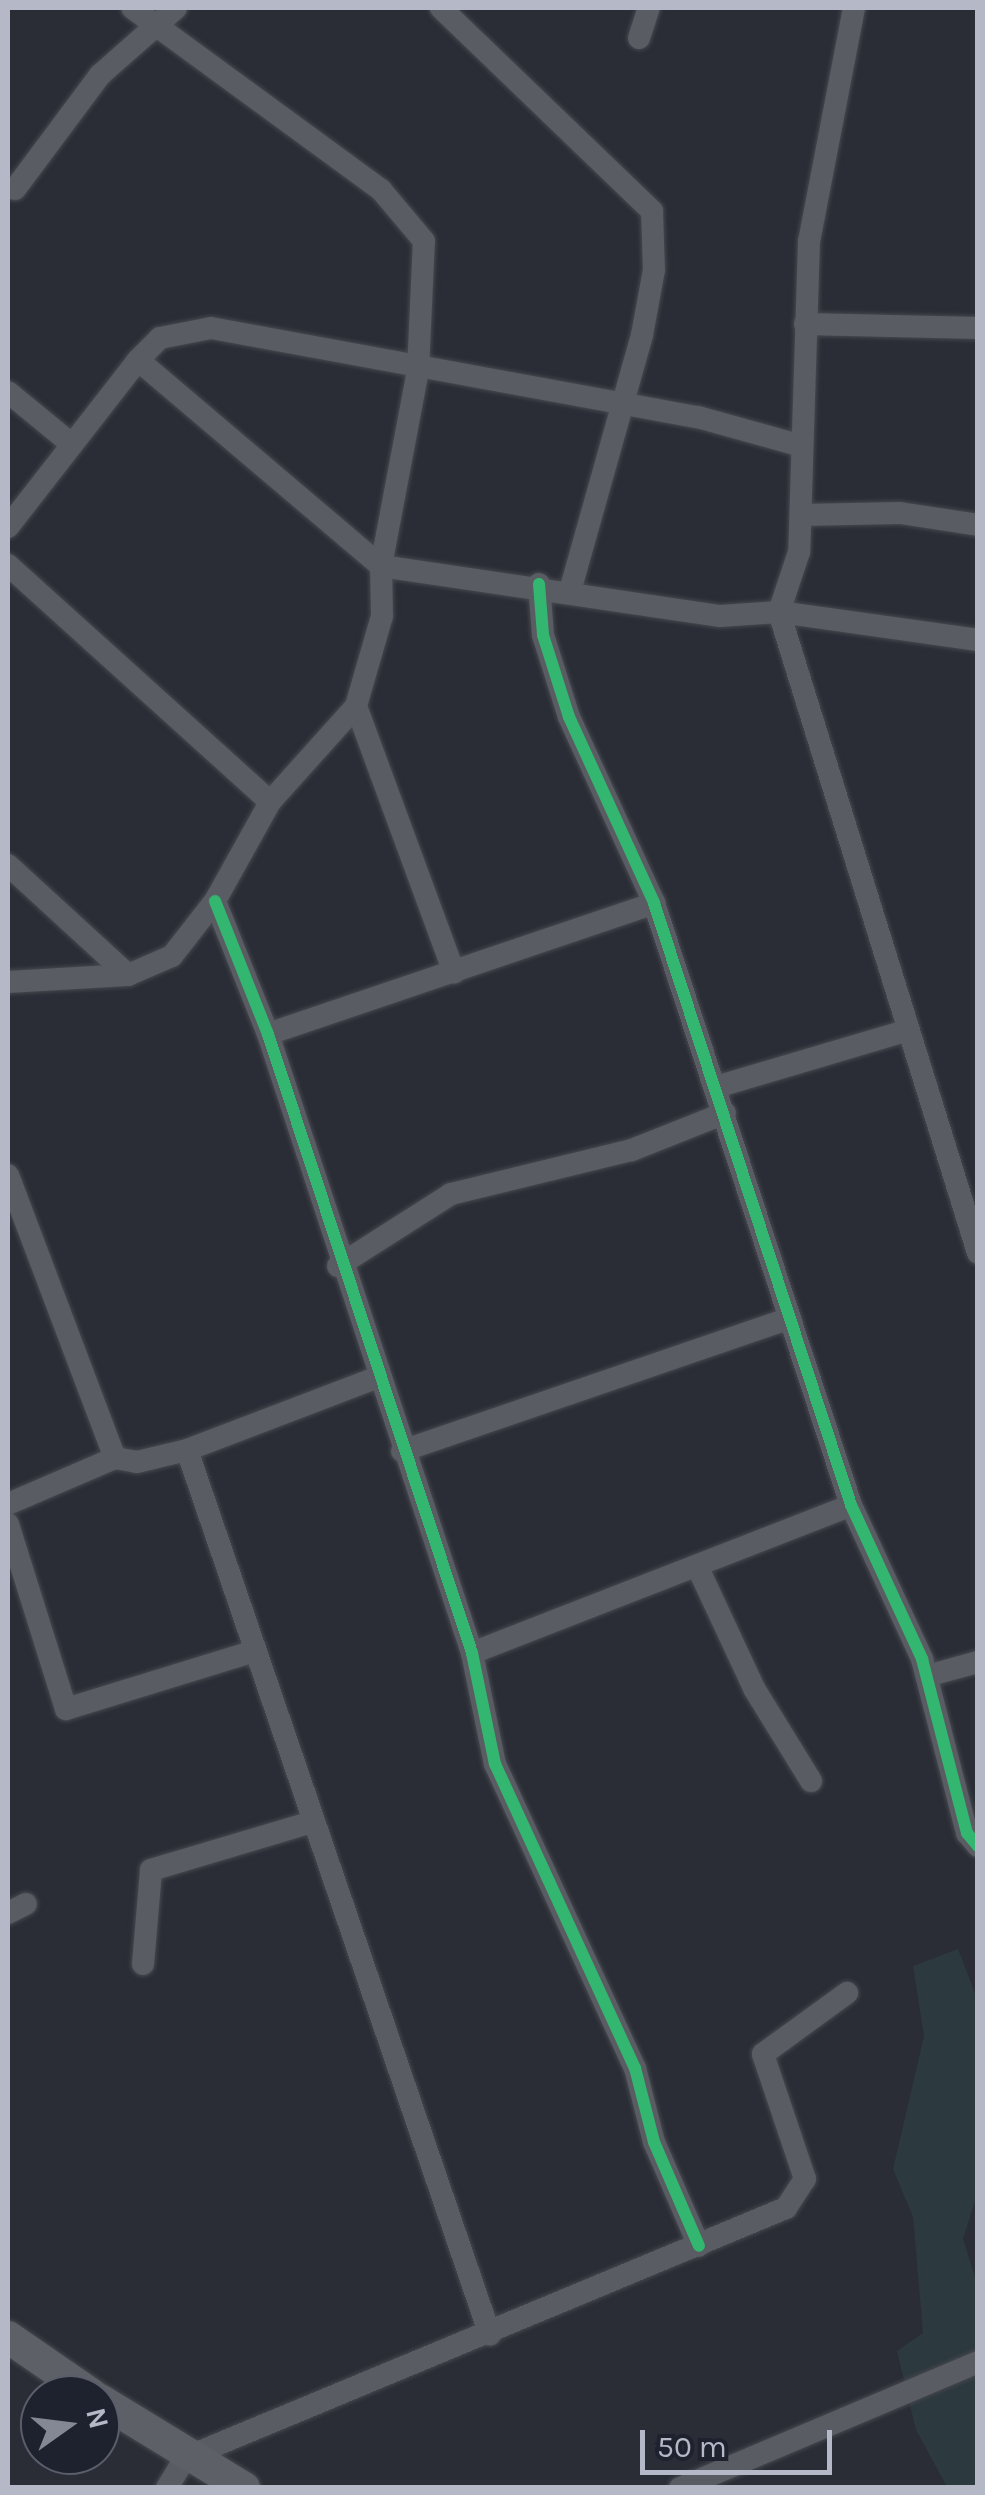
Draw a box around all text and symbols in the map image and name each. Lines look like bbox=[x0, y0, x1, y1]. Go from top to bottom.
north arrow bbox=[20, 2375, 120, 2475]
text: N bbox=[79, 2404, 116, 2432]
scale bar bbox=[645, 2410, 838, 2472]
text: 50 m bbox=[657, 2429, 727, 2465]

